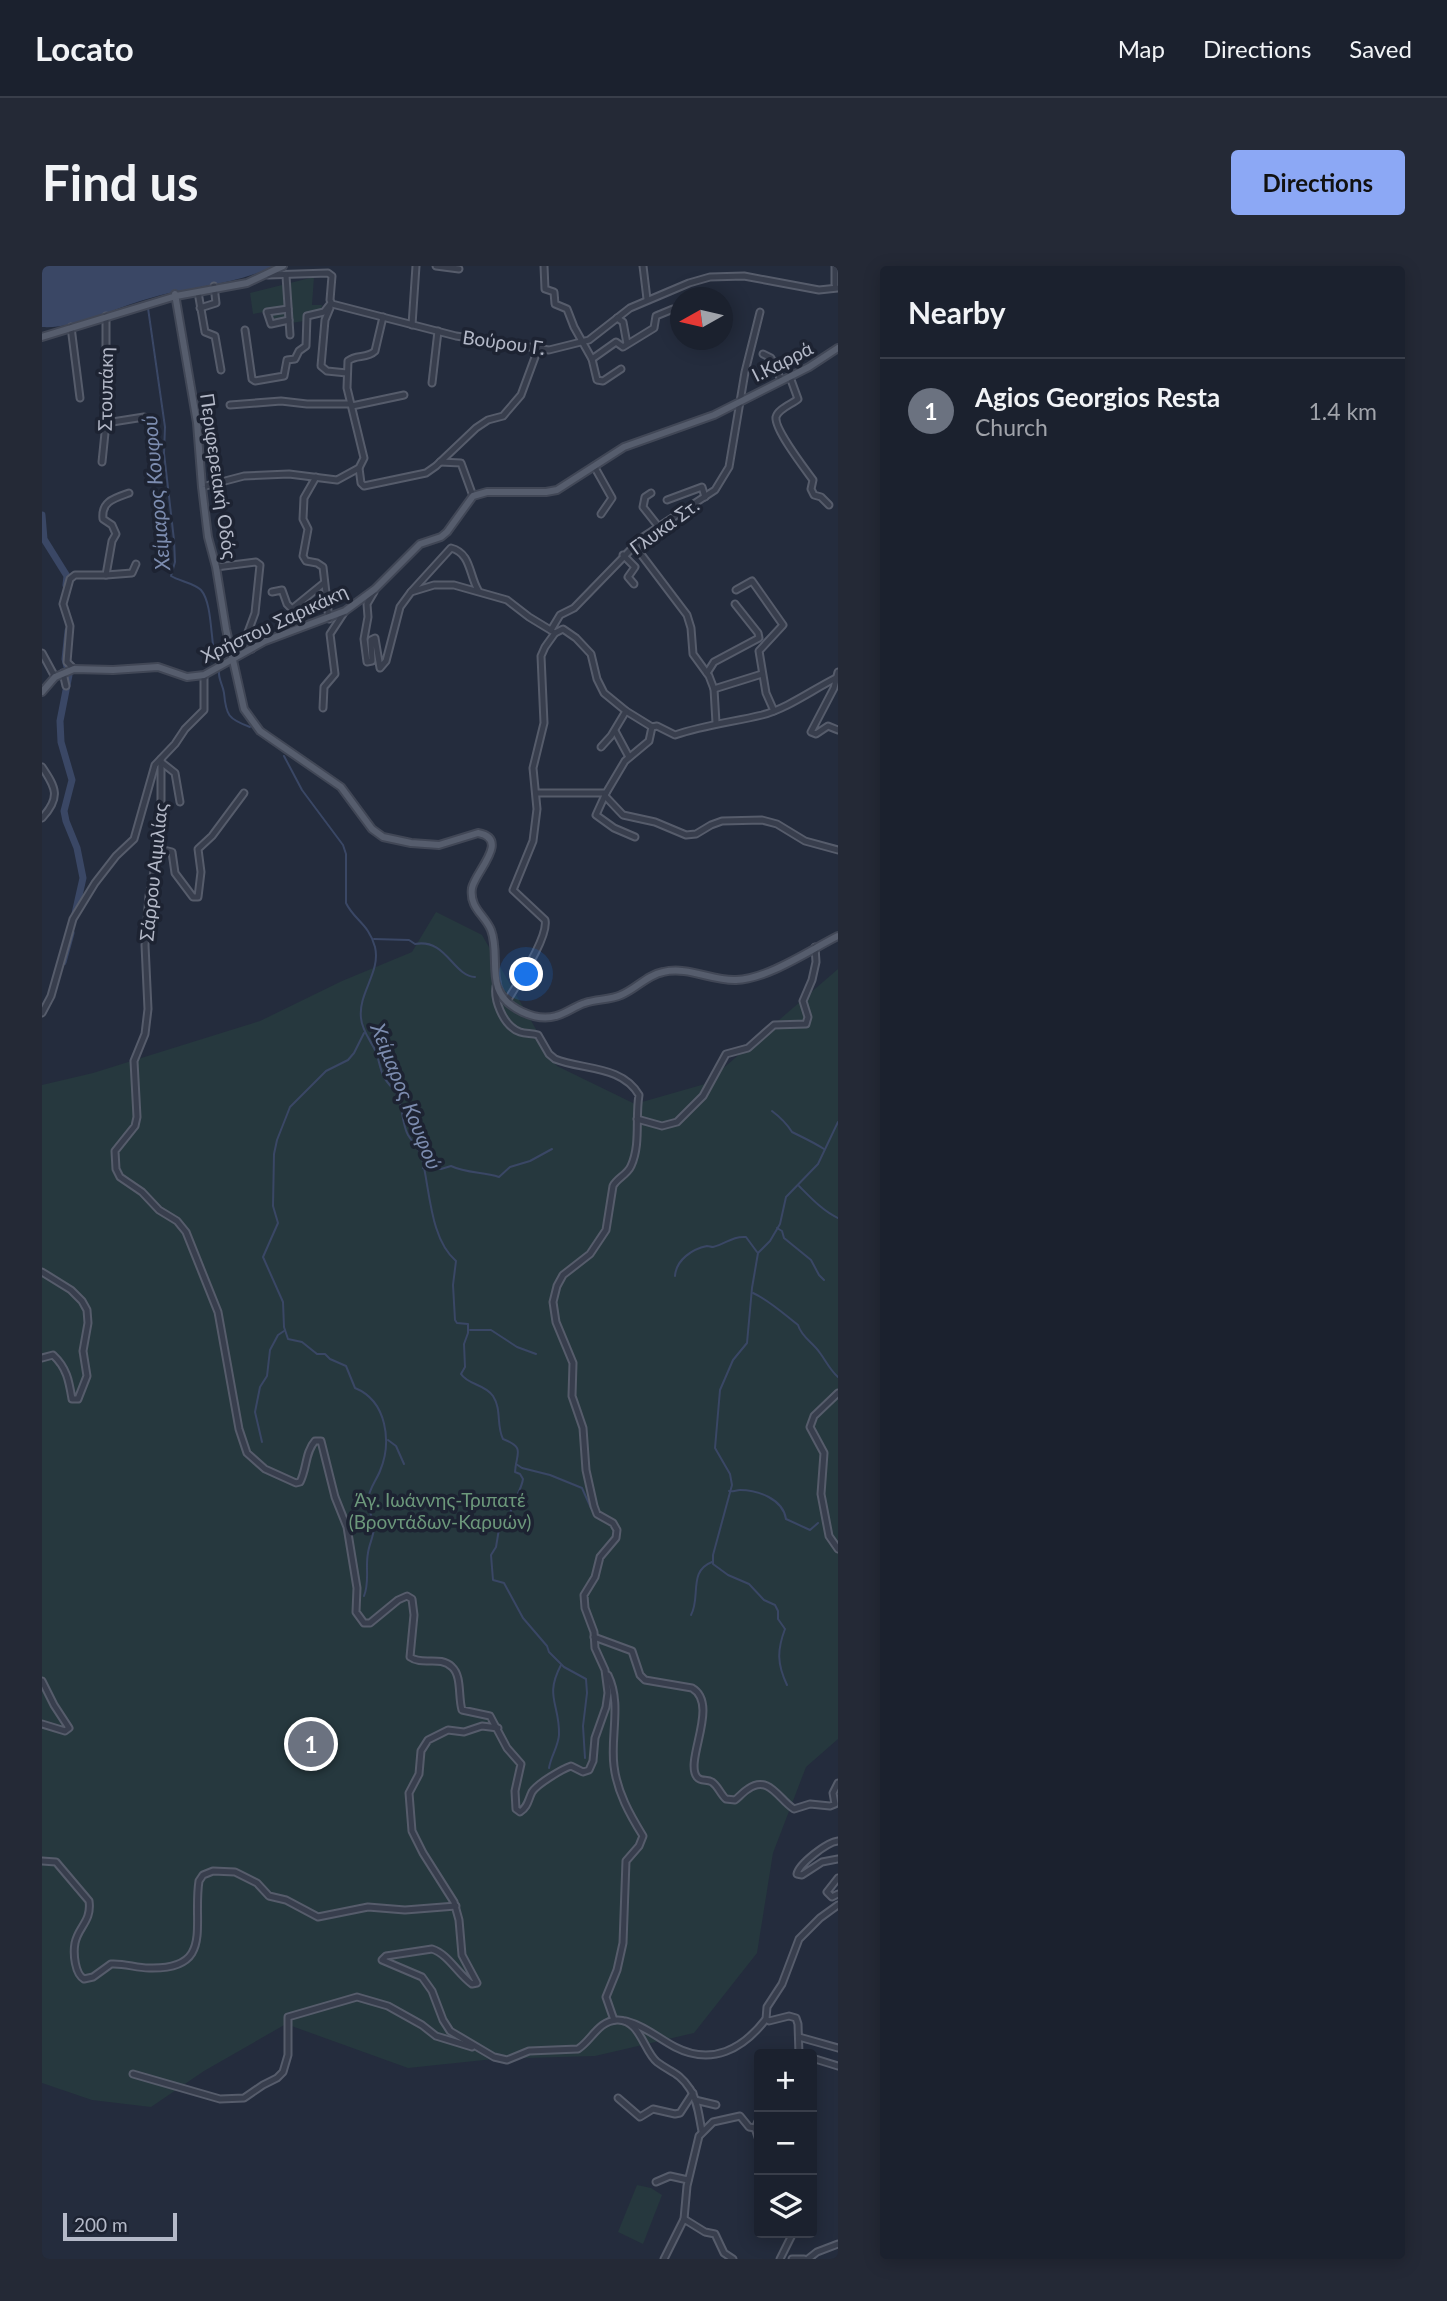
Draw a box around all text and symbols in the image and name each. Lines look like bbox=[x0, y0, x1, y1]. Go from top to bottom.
text: Locato bbox=[35, 28, 134, 68]
text: Map bbox=[1118, 34, 1165, 63]
text: Directions bbox=[1203, 34, 1311, 63]
text: Saved bbox=[1349, 34, 1412, 63]
button: Directions bbox=[1231, 150, 1405, 215]
text: Find us bbox=[42, 153, 199, 211]
north arrow bbox=[670, 287, 733, 350]
text: Nearby bbox=[908, 294, 1006, 330]
street label: Βούρου Γ. bbox=[461, 325, 547, 359]
street label: Ι.Καρρά bbox=[748, 336, 817, 386]
street label: Στουπάκη bbox=[93, 347, 117, 431]
text: Agios Georgios Resta bbox=[975, 381, 1220, 413]
street label: Περιφερειακή Οδός bbox=[196, 392, 242, 561]
text: 1 bbox=[924, 397, 938, 425]
text: 1.4 km bbox=[1308, 397, 1377, 425]
text: Church bbox=[975, 413, 1048, 441]
water label: Χείμαρος Κουφού bbox=[136, 414, 174, 573]
street label: Γλυκα Στ. bbox=[625, 493, 703, 559]
street label: Χρήστου Σαρικάκη bbox=[197, 579, 351, 667]
street label: Σάρρου Αιμιλίας bbox=[134, 802, 172, 942]
your location bbox=[509, 957, 543, 991]
water label: Χείμαρος Κουφού bbox=[366, 1018, 448, 1173]
park label: Άγ. Ιωάννης-Τριπατέ (Βροντάδων-Καρυών) bbox=[349, 1488, 531, 1533]
pin: 1 bbox=[288, 1718, 334, 1770]
map controls bbox=[754, 2049, 817, 2238]
button: + bbox=[754, 2049, 817, 2112]
button: − bbox=[754, 2112, 817, 2175]
button: layers bbox=[754, 2175, 817, 2238]
scale bar bbox=[63, 2210, 177, 2242]
text: 200 m bbox=[74, 2213, 128, 2236]

